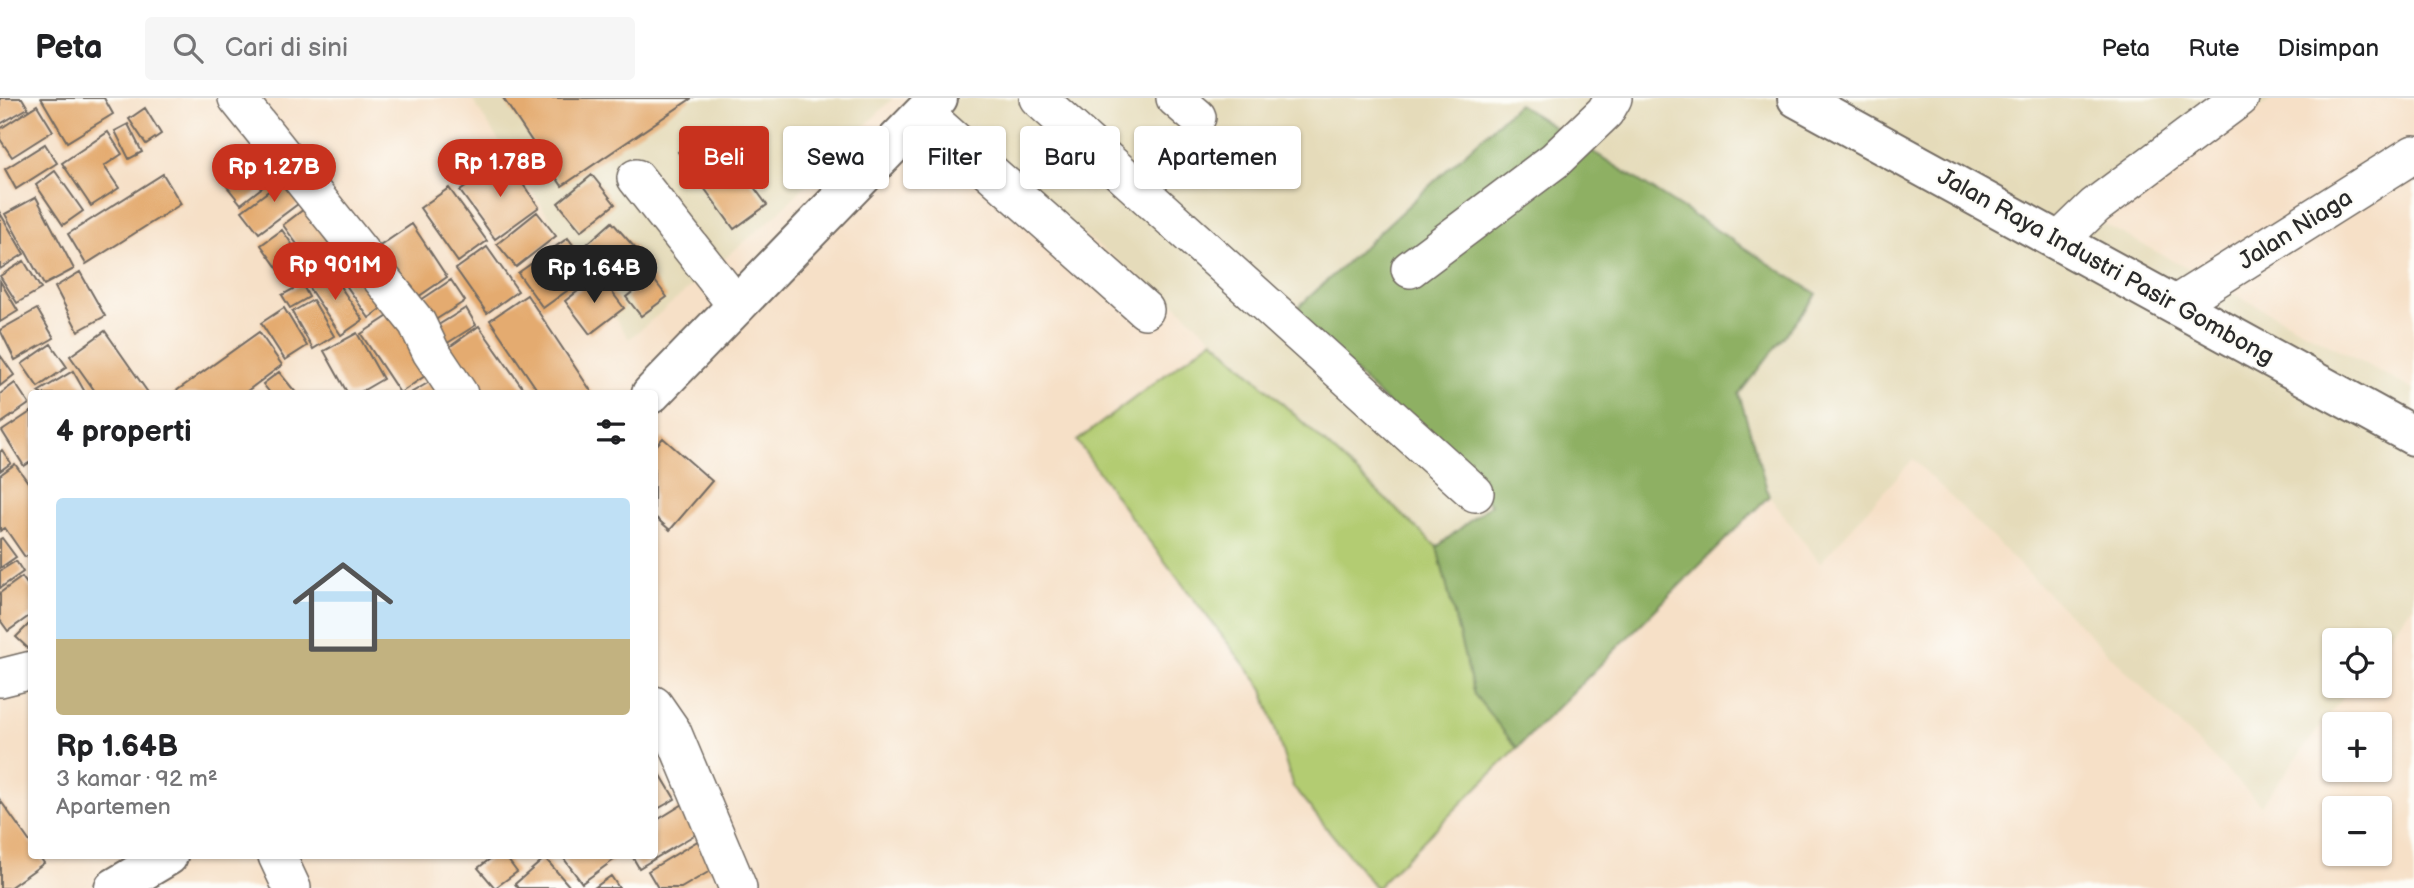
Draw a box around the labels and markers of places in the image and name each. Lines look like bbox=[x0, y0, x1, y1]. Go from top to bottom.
pin: Rp 1.78B bbox=[428, 140, 572, 199]
pin: Rp 1.27B bbox=[202, 144, 346, 204]
pin: Rp 901M bbox=[270, 242, 400, 302]
pin: Rp 1.64B bbox=[522, 246, 666, 305]

